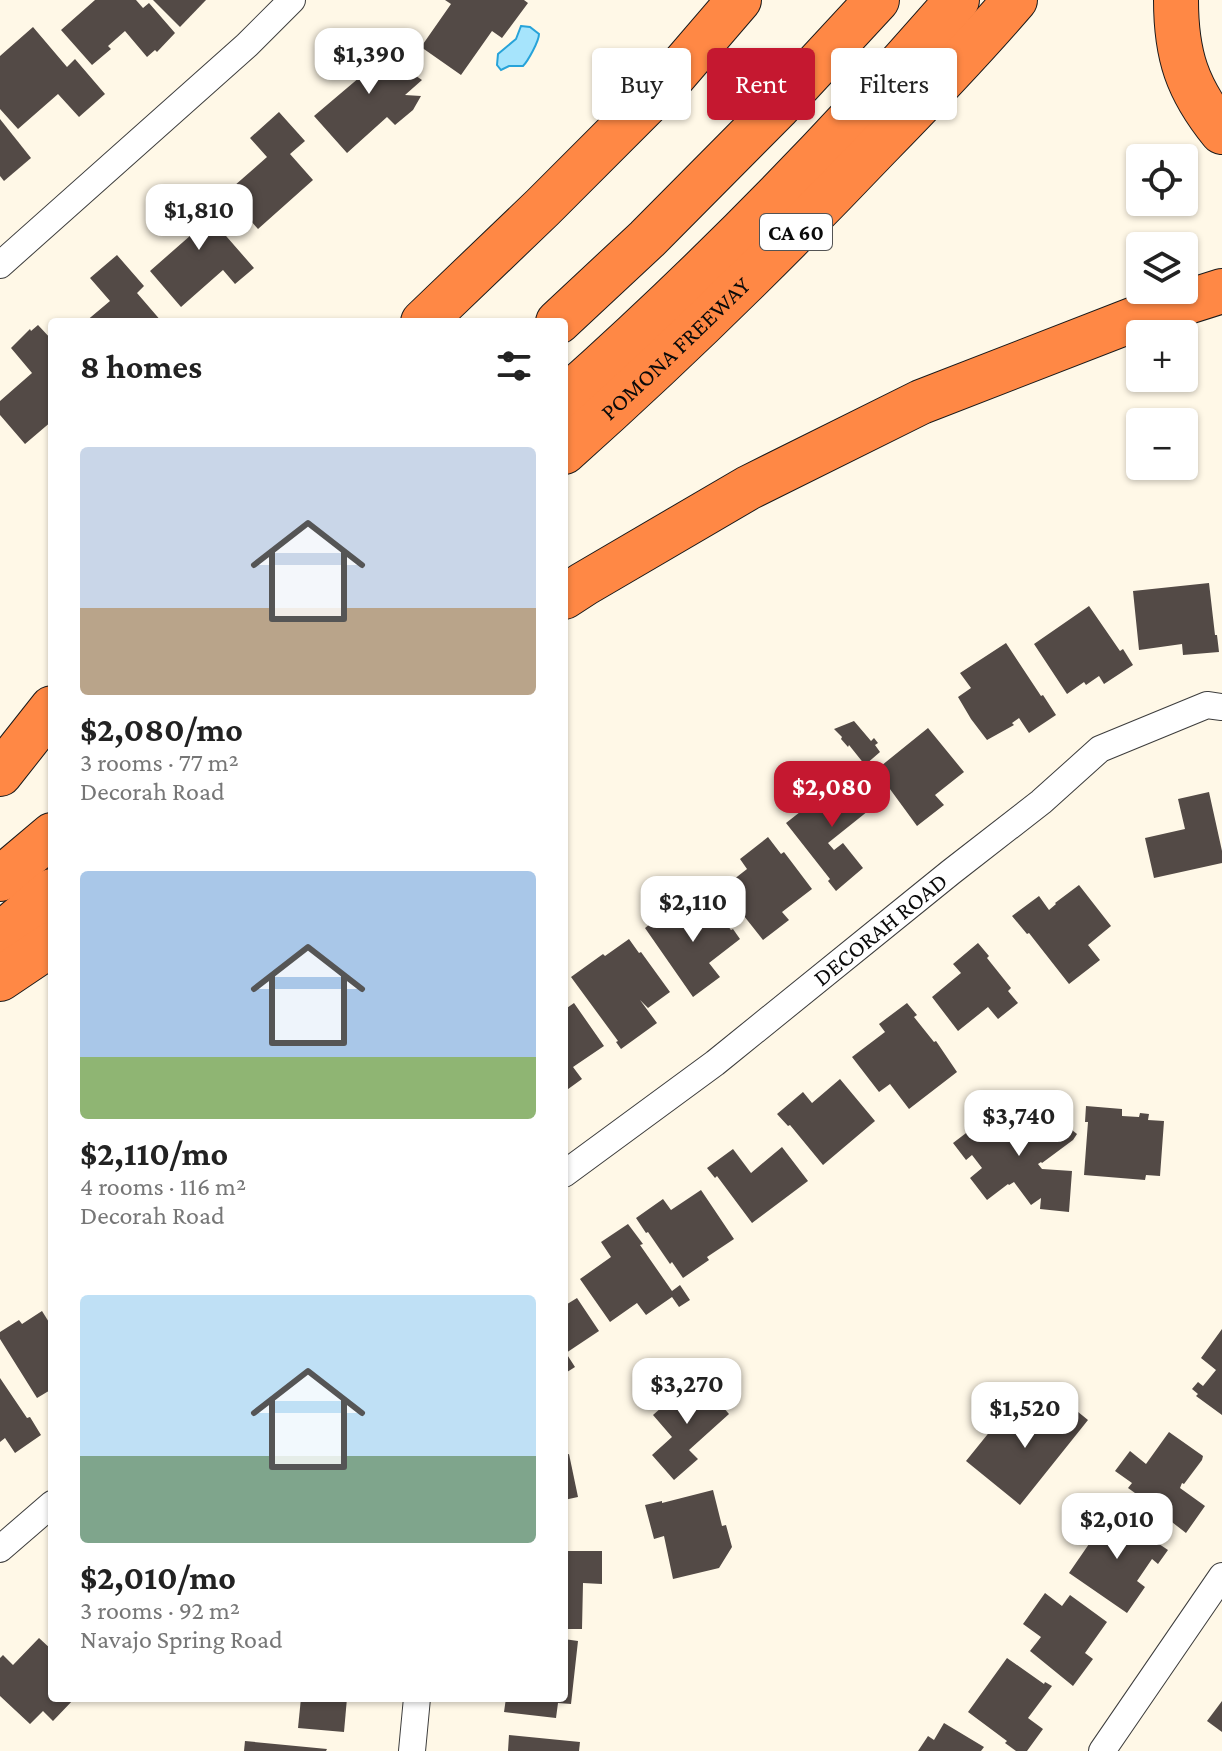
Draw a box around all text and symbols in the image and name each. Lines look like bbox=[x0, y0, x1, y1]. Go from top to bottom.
pin: $1,390 bbox=[304, 28, 434, 96]
text: $1,390 bbox=[333, 39, 405, 68]
chip: Buy bbox=[592, 48, 691, 120]
chip: Rent bbox=[707, 48, 815, 120]
chip: Filters bbox=[831, 48, 957, 120]
map controls bbox=[1126, 144, 1198, 480]
button: locate bbox=[1126, 144, 1198, 216]
pin: $1,810 bbox=[134, 184, 264, 252]
text: $1,810 bbox=[164, 195, 234, 224]
road number: CA 60 bbox=[760, 214, 832, 250]
button: layers bbox=[1126, 232, 1198, 304]
street label: POMONA FREEWAY bbox=[595, 271, 755, 425]
button: + bbox=[1126, 320, 1198, 392]
icon: filters bbox=[492, 344, 536, 388]
text: 8 homes bbox=[80, 348, 202, 385]
button: − bbox=[1126, 408, 1198, 480]
icon: home bbox=[236, 499, 380, 643]
text: $2,080/mo bbox=[80, 711, 243, 748]
text: 3 rooms · 77 m² bbox=[80, 748, 239, 777]
pin: $2,080 bbox=[767, 761, 897, 829]
text: $2,080 bbox=[792, 772, 872, 801]
text: Decorah Road bbox=[80, 777, 225, 806]
street label: DECORAH ROAD bbox=[808, 867, 952, 991]
pin: $2,110 bbox=[628, 876, 758, 944]
text: $2,110 bbox=[659, 887, 727, 916]
icon: home bbox=[236, 923, 380, 1067]
pin: $3,740 bbox=[954, 1090, 1084, 1158]
text: $3,740 bbox=[982, 1101, 1056, 1130]
text: $2,110/mo bbox=[80, 1135, 228, 1172]
text: 4 rooms · 116 m² bbox=[80, 1172, 246, 1201]
text: Decorah Road bbox=[80, 1201, 225, 1230]
icon: home bbox=[236, 1347, 380, 1491]
pin: $3,270 bbox=[622, 1358, 752, 1426]
text: $3,270 bbox=[650, 1369, 724, 1398]
pin: $1,520 bbox=[960, 1382, 1090, 1450]
text: $1,520 bbox=[989, 1393, 1061, 1422]
pin: $2,010 bbox=[1052, 1493, 1182, 1561]
text: $2,010 bbox=[1080, 1504, 1154, 1533]
text: $2,010/mo bbox=[80, 1559, 236, 1596]
text: 3 rooms · 92 m² bbox=[80, 1596, 240, 1625]
text: Navajo Spring Road bbox=[80, 1625, 283, 1654]

